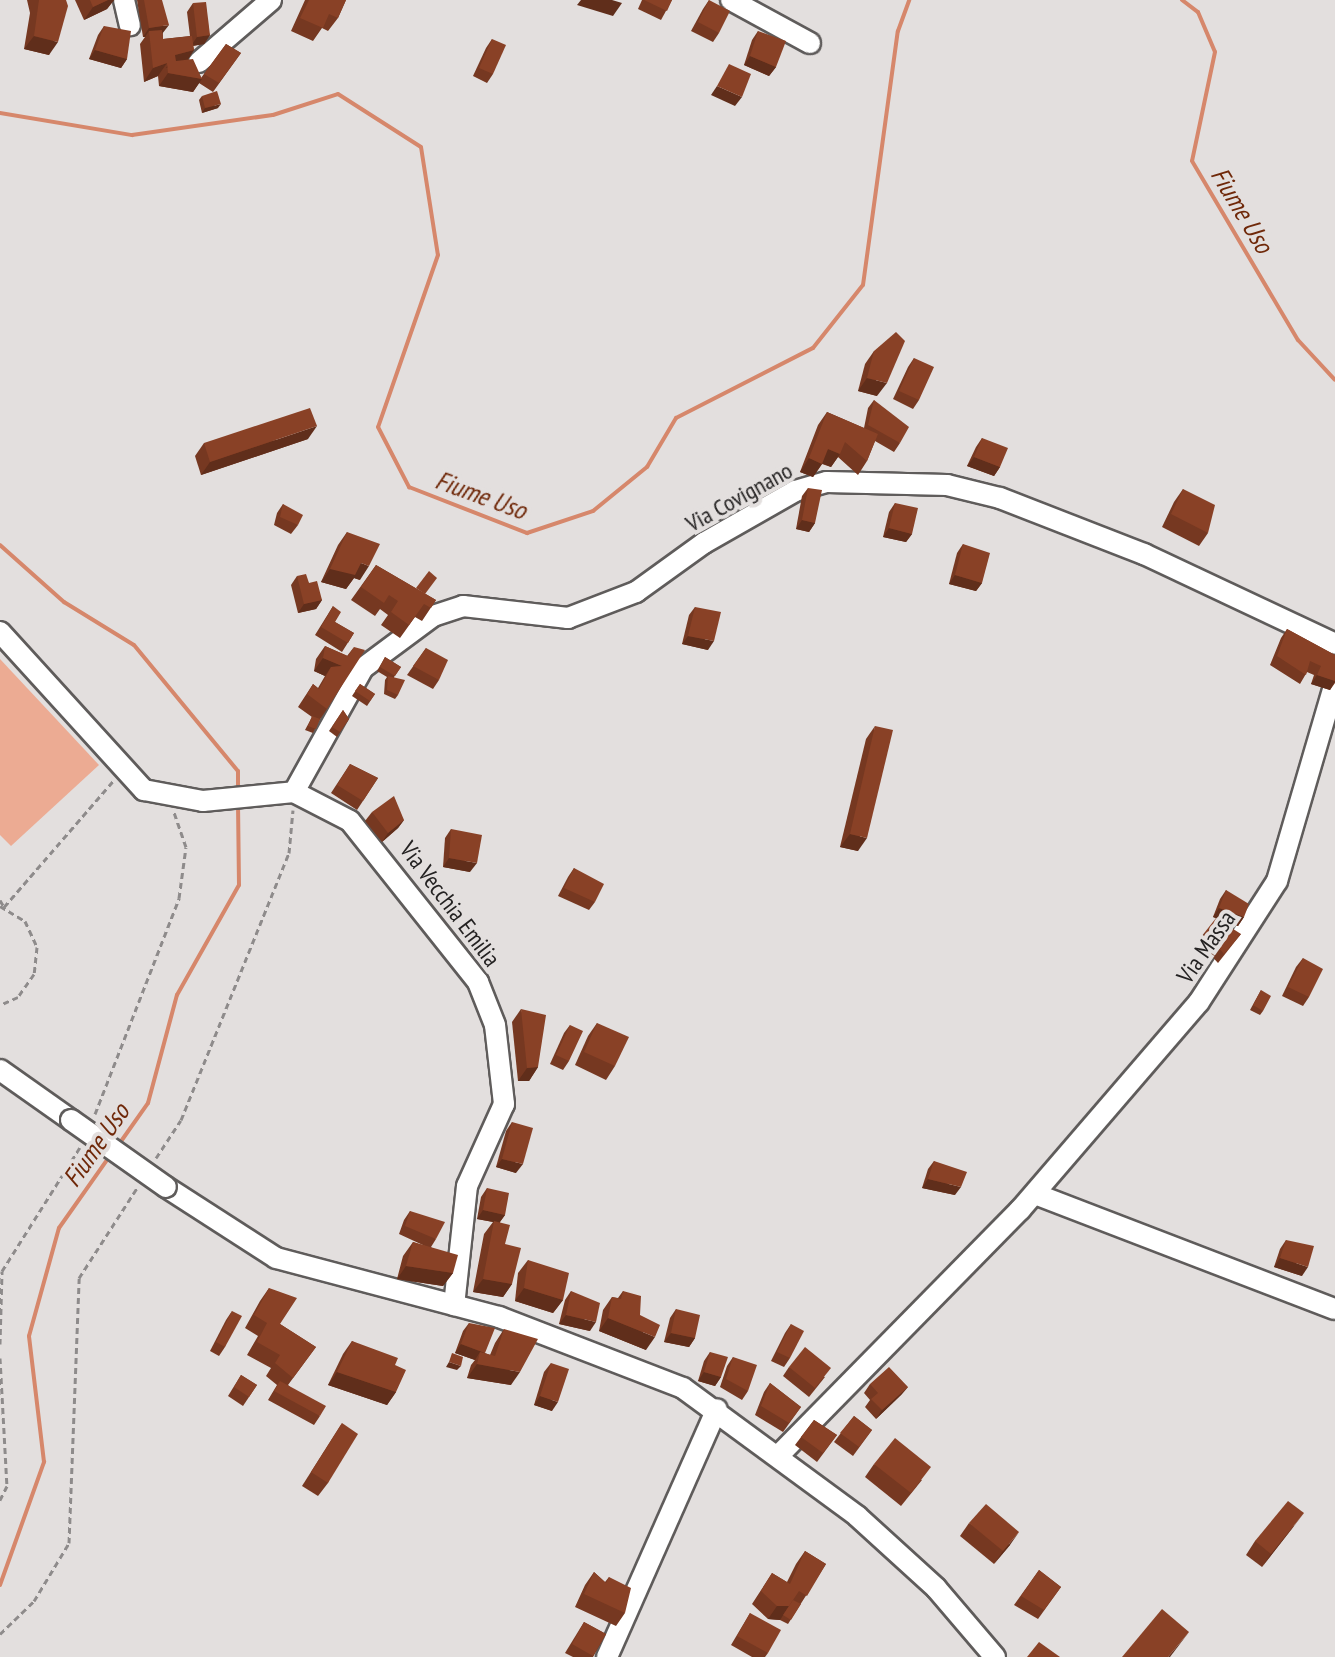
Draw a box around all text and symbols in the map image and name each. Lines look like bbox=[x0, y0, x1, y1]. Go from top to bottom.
water label: Fiume Uso bbox=[1204, 162, 1280, 258]
street label: Via Covignano bbox=[681, 456, 797, 538]
water label: Fiume Uso bbox=[431, 464, 531, 526]
street label: Via Vecchia Emilia bbox=[394, 836, 506, 972]
street label: Via Massa bbox=[1171, 905, 1241, 989]
water label: Fiume Uso bbox=[56, 1097, 136, 1193]

